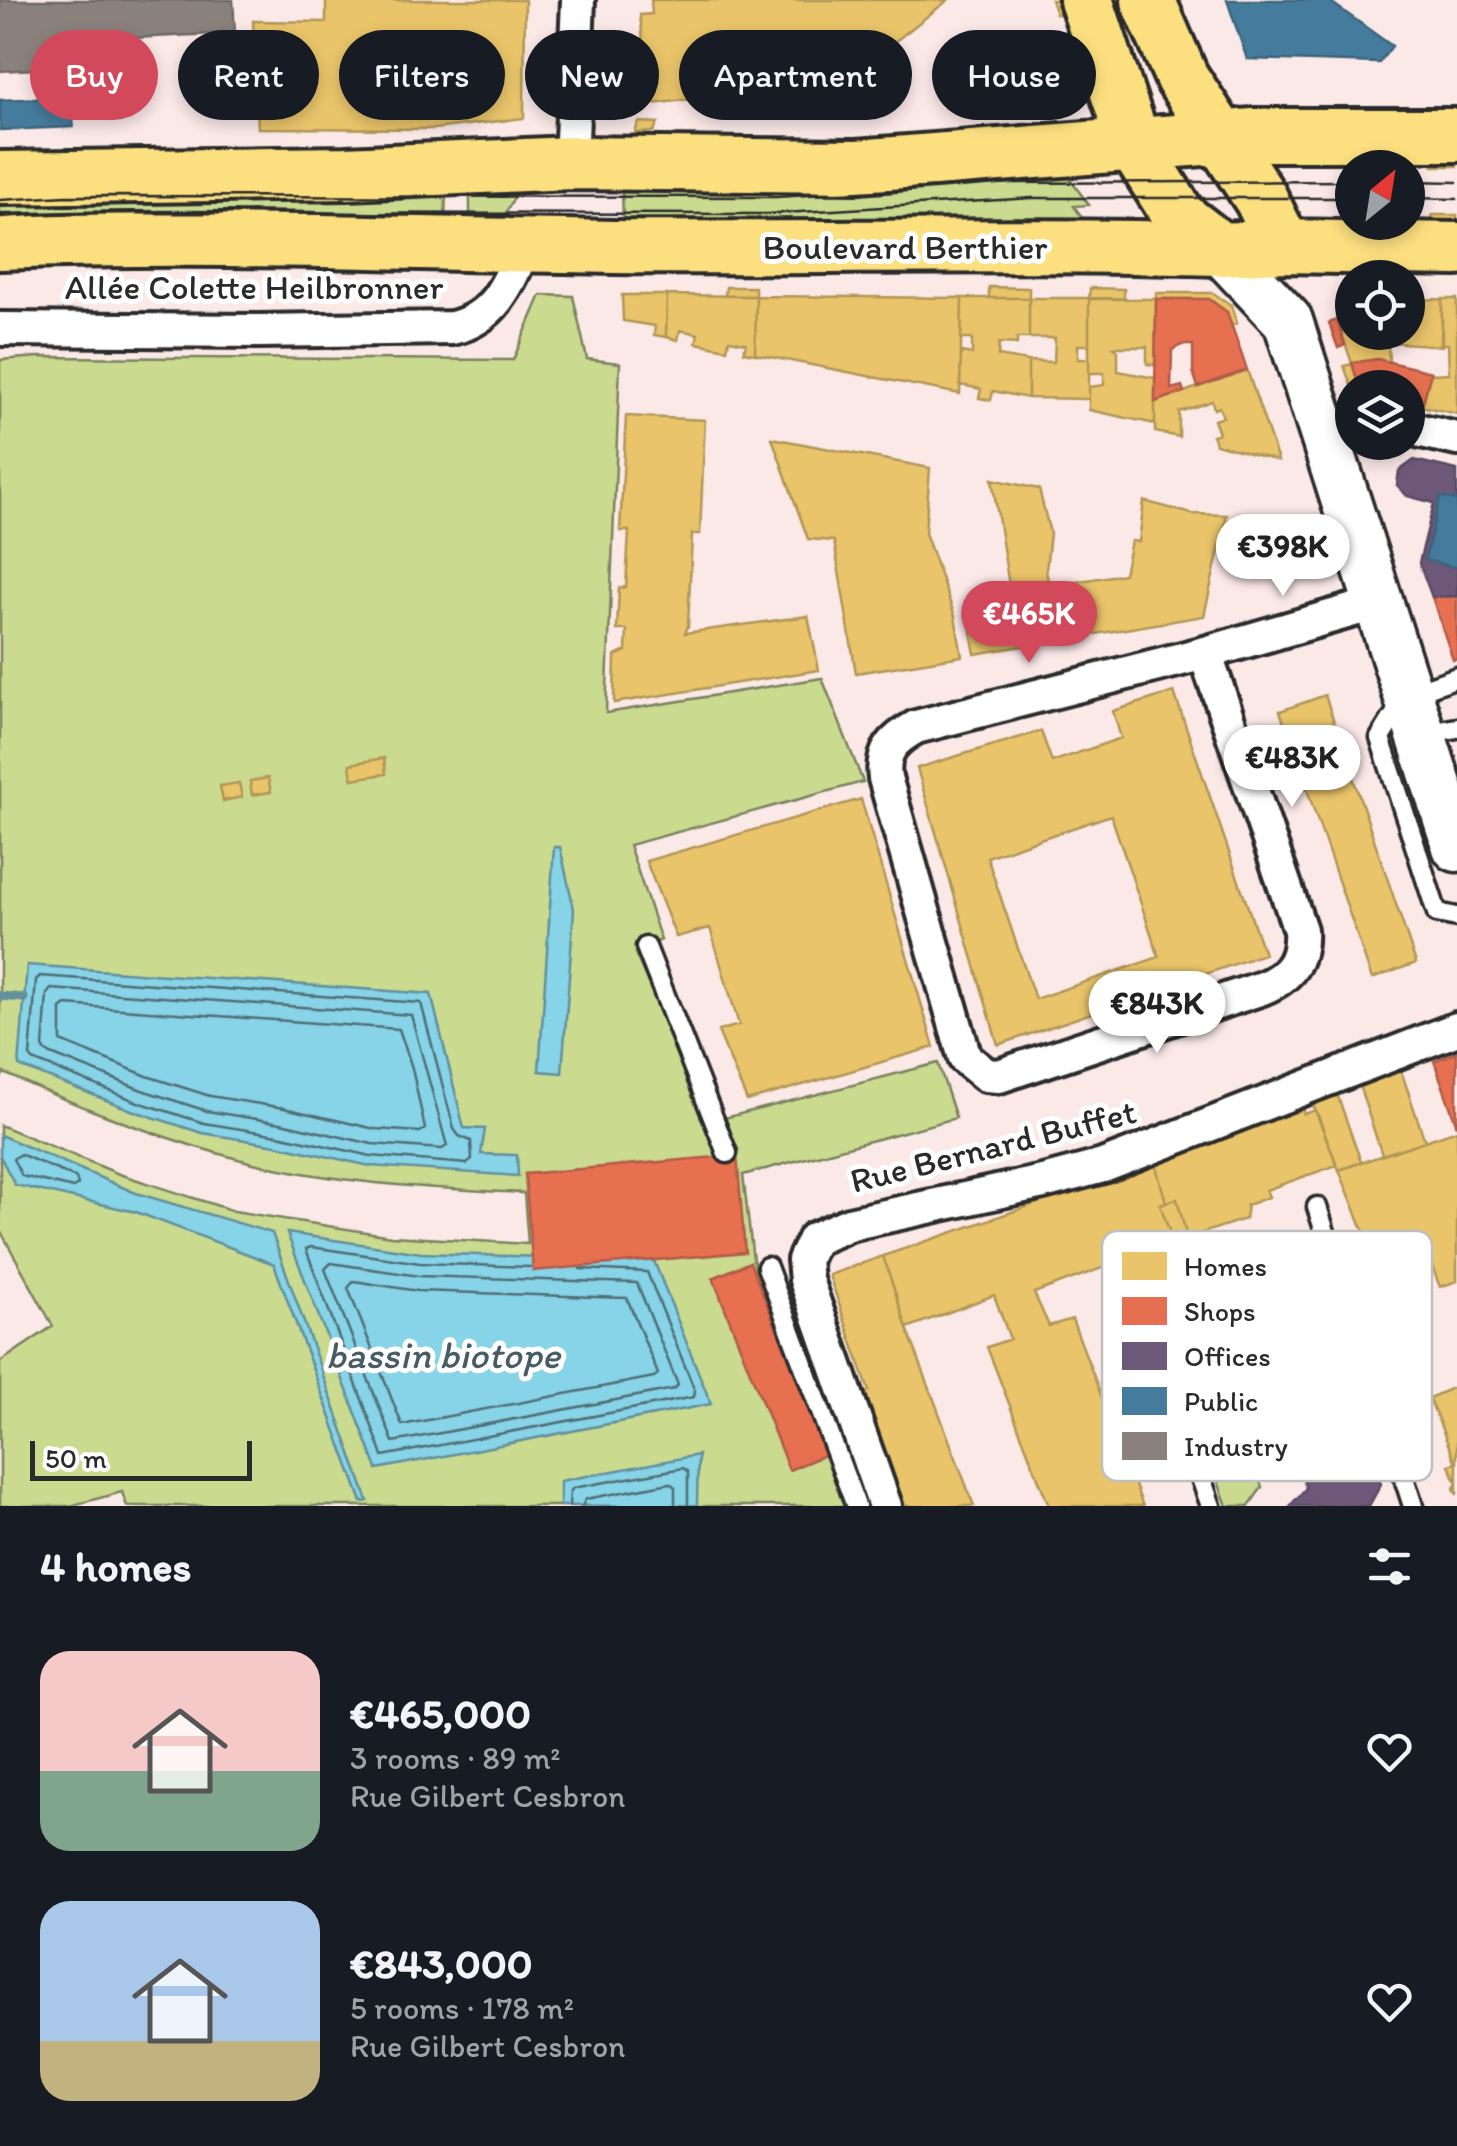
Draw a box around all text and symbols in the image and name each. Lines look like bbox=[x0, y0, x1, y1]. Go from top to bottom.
chip: Buy bbox=[30, 30, 158, 120]
chip: Rent bbox=[178, 30, 319, 120]
chip: Filters bbox=[339, 30, 505, 120]
chip: New bbox=[525, 30, 659, 120]
chip: Apartment bbox=[679, 30, 912, 120]
chip: House bbox=[932, 30, 1096, 120]
north arrow bbox=[1335, 150, 1425, 240]
map controls bbox=[1335, 150, 1425, 460]
street label: Boulevard Berthier bbox=[762, 226, 1048, 268]
button: locate bbox=[1335, 260, 1425, 350]
street label: Allée Colette Heilbronner bbox=[65, 266, 443, 308]
button: layers bbox=[1335, 370, 1425, 460]
pin: €398K bbox=[1213, 514, 1353, 599]
text: €398K bbox=[1238, 527, 1328, 565]
pin: €465K bbox=[959, 581, 1099, 666]
text: €465K bbox=[983, 594, 1075, 632]
pin: €483K bbox=[1222, 725, 1362, 810]
text: €483K bbox=[1246, 738, 1338, 776]
pin: €843K bbox=[1087, 971, 1227, 1056]
text: €843K bbox=[1111, 984, 1203, 1022]
street label: Rue Bernard Buffet bbox=[846, 1090, 1140, 1202]
legend bbox=[1102, 1231, 1432, 1481]
text: Homes bbox=[1184, 1249, 1267, 1283]
text: Shops bbox=[1184, 1294, 1256, 1328]
water label: bassin biotope bbox=[326, 1332, 562, 1378]
text: Offices bbox=[1184, 1339, 1271, 1373]
text: Public bbox=[1184, 1384, 1258, 1418]
text: Industry bbox=[1184, 1429, 1288, 1463]
scale bar bbox=[30, 1436, 252, 1480]
text: 50 m bbox=[45, 1441, 107, 1475]
icon: filters bbox=[1362, 1539, 1417, 1594]
text: 4 homes bbox=[40, 1541, 191, 1592]
text: €465,000 bbox=[350, 1688, 531, 1739]
icon: home bbox=[120, 1691, 240, 1811]
icon: heart bbox=[1362, 1724, 1417, 1779]
text: 3 rooms · 89 m² bbox=[350, 1739, 561, 1777]
text: Rue Gilbert Cesbron bbox=[350, 1777, 625, 1815]
text: €843,000 bbox=[350, 1938, 533, 1989]
icon: home bbox=[120, 1941, 240, 2061]
icon: heart bbox=[1362, 1974, 1417, 2029]
text: 5 rooms · 178 m² bbox=[350, 1989, 574, 2027]
text: Rue Gilbert Cesbron bbox=[350, 2027, 625, 2065]

